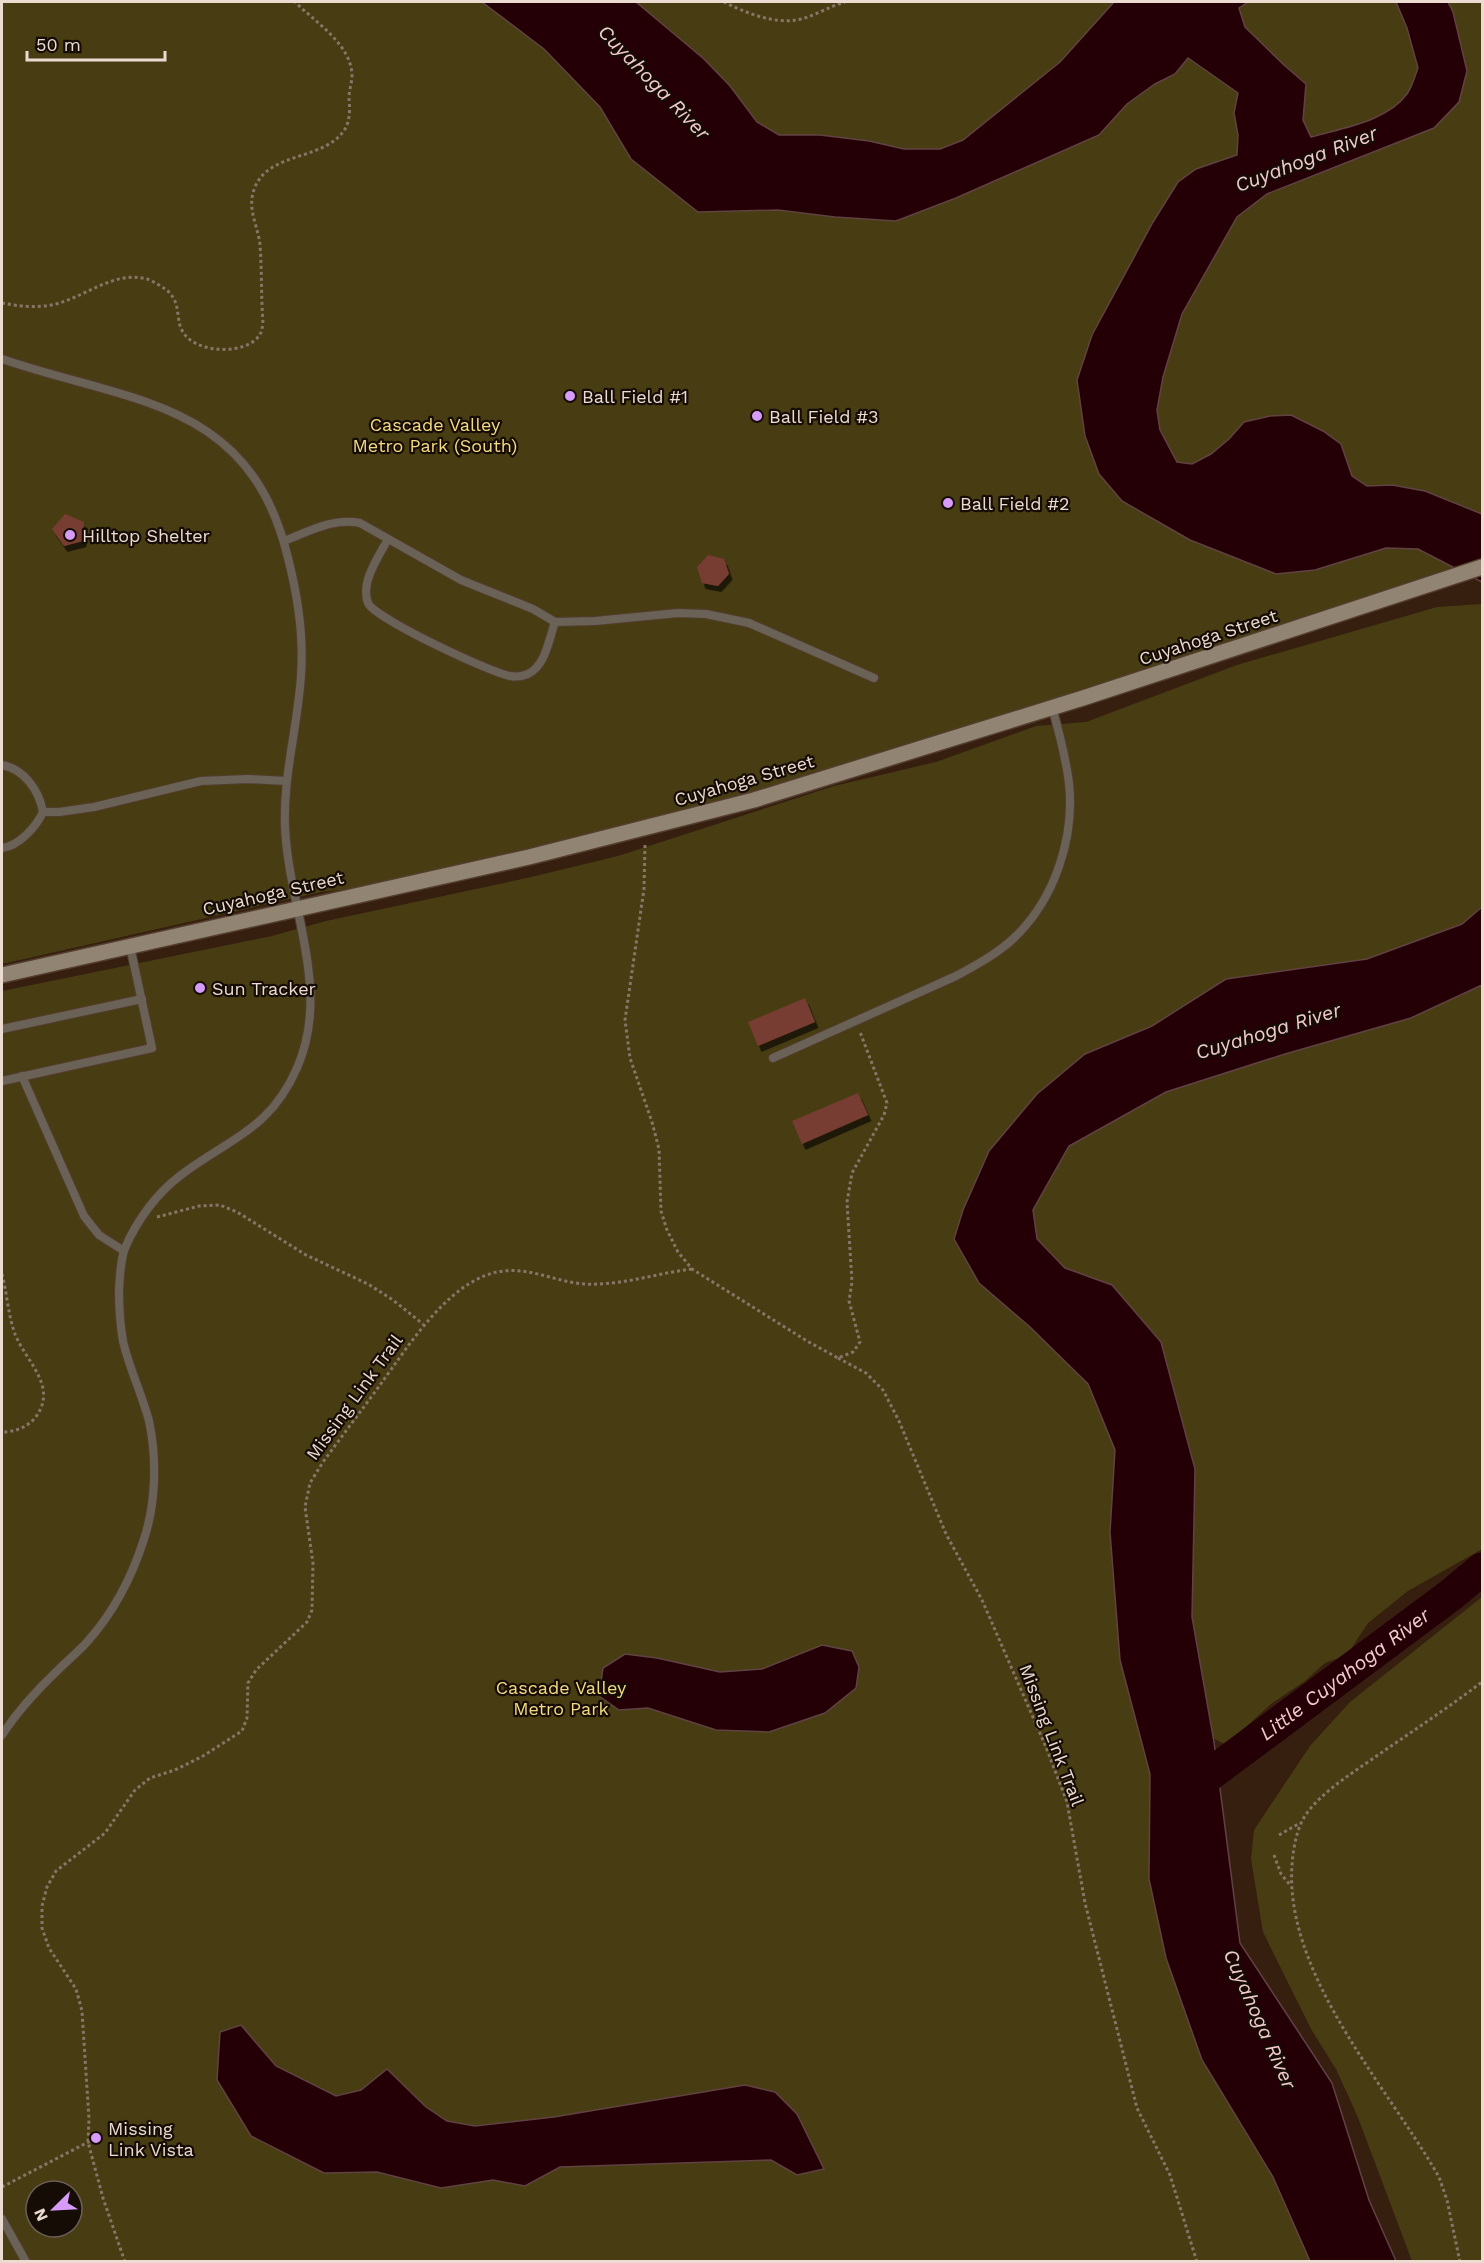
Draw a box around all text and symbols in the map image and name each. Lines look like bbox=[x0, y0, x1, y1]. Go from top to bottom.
water label: Cuyahoga River bbox=[593, 19, 716, 145]
scale bar bbox=[27, 24, 165, 62]
text: 50 m bbox=[36, 34, 81, 55]
water label: Cuyahoga River bbox=[1231, 120, 1382, 197]
place label: Ball Field #1 bbox=[582, 386, 688, 407]
marker: Ball Field #1 bbox=[563, 389, 577, 403]
place label: Ball Field #3 bbox=[769, 406, 879, 427]
marker: Ball Field #3 bbox=[750, 409, 764, 423]
park label: Cascade Valley Metro Park (South) bbox=[353, 414, 517, 456]
place label: Ball Field #2 bbox=[960, 493, 1070, 514]
marker: Ball Field #2 bbox=[941, 496, 955, 510]
place label: Hilltop Shelter bbox=[82, 525, 210, 546]
marker: Hilltop Shelter bbox=[63, 528, 77, 542]
street label: Cuyahoga Street bbox=[1136, 605, 1280, 669]
street label: Cuyahoga Street bbox=[672, 750, 817, 810]
street label: Cuyahoga Street bbox=[200, 866, 346, 919]
place label: Sun Tracker bbox=[212, 978, 316, 999]
marker: Sun Tracker bbox=[193, 981, 207, 995]
water label: Cuyahoga River bbox=[1192, 997, 1345, 1064]
street label: Missing Link Trail bbox=[301, 1330, 407, 1464]
water label: Little Cuyahoga River bbox=[1255, 1602, 1435, 1745]
street label: Missing Link Trail bbox=[1015, 1661, 1089, 1809]
park label: Cascade Valley Metro Park bbox=[496, 1677, 627, 1719]
water label: Cuyahoga River bbox=[1218, 1945, 1302, 2094]
place label: Missing Link Vista bbox=[108, 2118, 194, 2160]
marker: Missing Link Vista bbox=[89, 2131, 103, 2145]
north arrow bbox=[24, 2179, 84, 2239]
text: N bbox=[30, 2206, 52, 2224]

